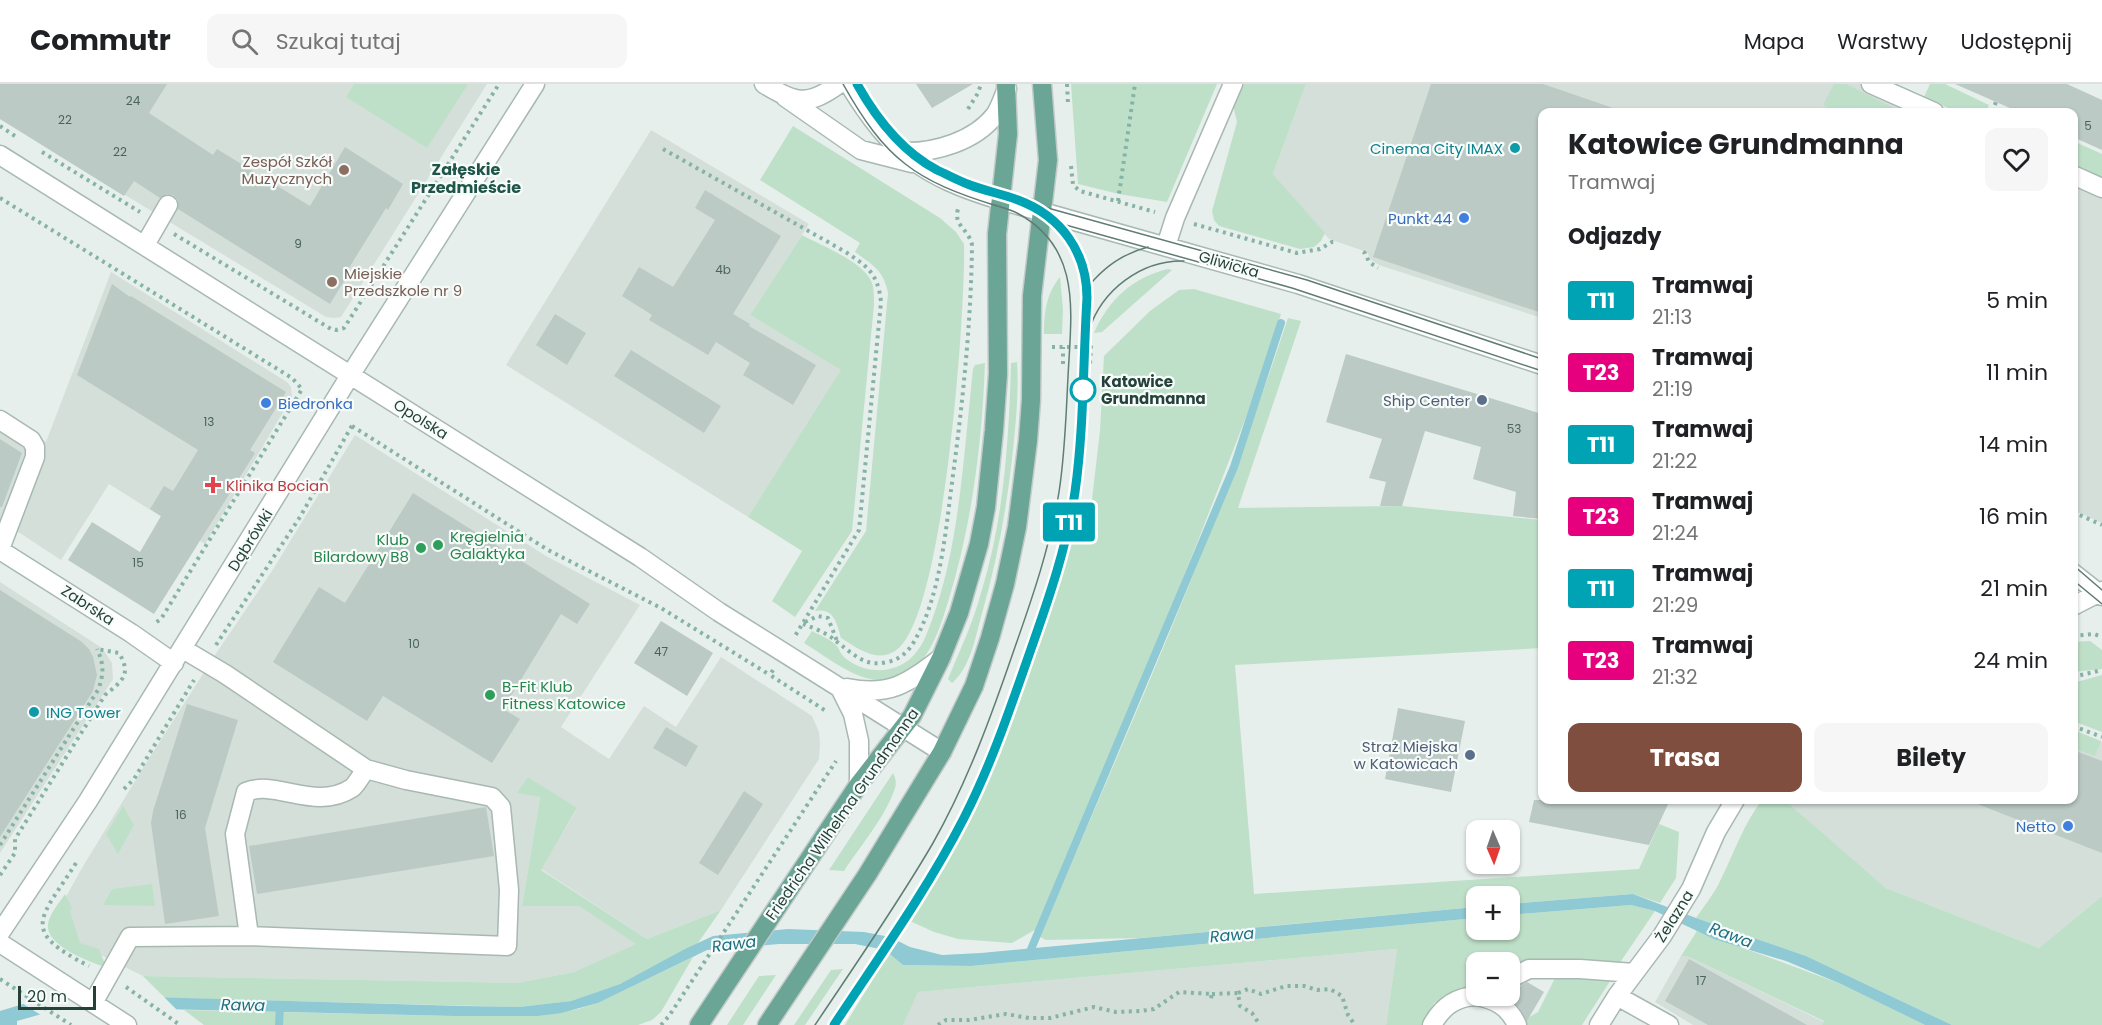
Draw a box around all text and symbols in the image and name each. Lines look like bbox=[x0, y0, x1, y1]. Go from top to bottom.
search box bbox=[207, 14, 627, 68]
text: Commutr bbox=[30, 21, 171, 60]
icon: search bbox=[228, 25, 261, 58]
text: Szukaj tutaj bbox=[276, 26, 401, 57]
text: Mapa bbox=[1744, 27, 1804, 56]
text: Warstwy bbox=[1837, 27, 1928, 56]
text: Udostępnij bbox=[1961, 27, 2072, 56]
house number: 24 bbox=[126, 92, 141, 109]
house number: 22 bbox=[58, 111, 72, 128]
house number: 5 bbox=[2084, 117, 2092, 134]
text: Katowice Grundmanna bbox=[1568, 125, 1904, 164]
button: heart bbox=[1985, 128, 2048, 191]
place label: Cinema City IMAX bbox=[1370, 138, 1503, 159]
marker: Cinema City IMAX bbox=[1508, 141, 1522, 155]
house number: 22 bbox=[113, 143, 127, 160]
place label: Zespół Szkół Muzycznych bbox=[242, 151, 332, 189]
district label: Załęskie Przedmieście bbox=[411, 158, 521, 199]
marker: Zespół Szkół Muzycznych bbox=[337, 163, 351, 177]
text: Tramwaj bbox=[1568, 168, 1655, 196]
place label: Punkt 44 bbox=[1388, 208, 1452, 229]
marker: Punkt 44 bbox=[1457, 211, 1471, 225]
text: Odjazdy bbox=[1568, 221, 1661, 252]
house number: 9 bbox=[294, 235, 302, 252]
street label: Gliwicka bbox=[1196, 245, 1262, 283]
house number: 4b bbox=[715, 261, 731, 278]
place label: Miejskie Przedszkole nr 9 bbox=[344, 263, 462, 301]
text: Tramwaj bbox=[1652, 270, 1753, 301]
marker: Miejskie Przedszkole nr 9 bbox=[325, 275, 339, 289]
text: 5 min bbox=[1986, 285, 2048, 316]
text: T11 bbox=[1587, 286, 1615, 315]
text: 21:13 bbox=[1652, 303, 1692, 331]
text: Tramwaj bbox=[1652, 342, 1753, 373]
text: 11 min bbox=[1986, 357, 2048, 388]
text: T23 bbox=[1582, 358, 1620, 387]
place label: Katowice Grundmanna bbox=[1101, 371, 1206, 409]
text: 21:19 bbox=[1652, 375, 1693, 403]
marker: Katowice Grundmanna bbox=[1070, 377, 1096, 403]
place label: Ship Center bbox=[1383, 390, 1470, 411]
place label: Biedronka bbox=[278, 393, 353, 414]
marker: Ship Center bbox=[1475, 393, 1489, 407]
street label: Opolska bbox=[390, 394, 452, 444]
marker: Biedronka bbox=[259, 396, 273, 410]
house number: 13 bbox=[204, 413, 214, 430]
text: Tramwaj bbox=[1652, 414, 1753, 445]
house number: 53 bbox=[1507, 420, 1521, 437]
text: 14 min bbox=[1979, 429, 2048, 460]
text: T11 bbox=[1587, 430, 1615, 459]
text: 21:22 bbox=[1652, 447, 1697, 475]
place label: Klinika Bocian bbox=[226, 475, 329, 496]
marker: Klinika Bocian bbox=[204, 476, 222, 494]
text: Tramwaj bbox=[1652, 486, 1753, 517]
text: 16 min bbox=[1979, 501, 2048, 532]
line badge: T11 bbox=[1034, 502, 1104, 542]
text: T23 bbox=[1582, 502, 1620, 531]
street label: Dąbrówki bbox=[223, 505, 277, 575]
text: T11 bbox=[1055, 508, 1083, 537]
text: 21:24 bbox=[1652, 519, 1698, 547]
place label: Kręgielnia Galaktyka bbox=[450, 526, 525, 564]
place label: Klub Bilardowy B8 bbox=[314, 529, 409, 567]
marker: Kręgielnia Galaktyka bbox=[431, 538, 445, 552]
marker: Klub Bilardowy B8 bbox=[414, 541, 428, 555]
house number: 15 bbox=[132, 554, 144, 571]
text: Tramwaj bbox=[1652, 558, 1753, 589]
text: 21 min bbox=[1980, 573, 2048, 604]
text: T11 bbox=[1587, 574, 1615, 603]
street label: Zabrska bbox=[57, 580, 119, 630]
text: 21:29 bbox=[1652, 591, 1698, 619]
text: Tramwaj bbox=[1652, 630, 1753, 661]
house number: 10 bbox=[408, 635, 420, 652]
house number: 47 bbox=[654, 643, 668, 660]
text: 24 min bbox=[1973, 645, 2048, 676]
text: T23 bbox=[1582, 646, 1620, 675]
text: 21:32 bbox=[1652, 663, 1697, 691]
place label: B-Fit Klub Fitness Katowice bbox=[502, 676, 626, 714]
marker: B-Fit Klub Fitness Katowice bbox=[483, 688, 497, 702]
place label: ING Tower bbox=[46, 702, 121, 723]
street label: Friedricha Wilhelma Grundmanna bbox=[761, 704, 923, 924]
marker: ING Tower bbox=[27, 705, 41, 719]
button: Trasa bbox=[1568, 723, 1802, 792]
button: Bilety bbox=[1814, 723, 2048, 792]
place label: Straż Miejska w Katowicach bbox=[1354, 736, 1458, 774]
marker: Straż Miejska w Katowicach bbox=[1463, 748, 1477, 762]
house number: 16 bbox=[175, 806, 187, 823]
place label: Netto bbox=[2016, 816, 2056, 837]
marker: Netto bbox=[2061, 819, 2075, 833]
north arrow bbox=[1466, 820, 1520, 874]
map controls bbox=[1466, 820, 1520, 1006]
button: + bbox=[1466, 886, 1520, 940]
street label: Żelazna bbox=[1650, 886, 1698, 946]
water label: Rawa bbox=[1706, 916, 1756, 954]
water label: Rawa bbox=[1209, 922, 1255, 948]
water label: Rawa bbox=[711, 930, 758, 958]
button: − bbox=[1466, 952, 1520, 1006]
house number: 17 bbox=[1696, 972, 1707, 989]
scale bar bbox=[18, 983, 96, 1010]
text: 20 m bbox=[27, 985, 67, 1008]
water label: Rawa bbox=[221, 993, 266, 1017]

